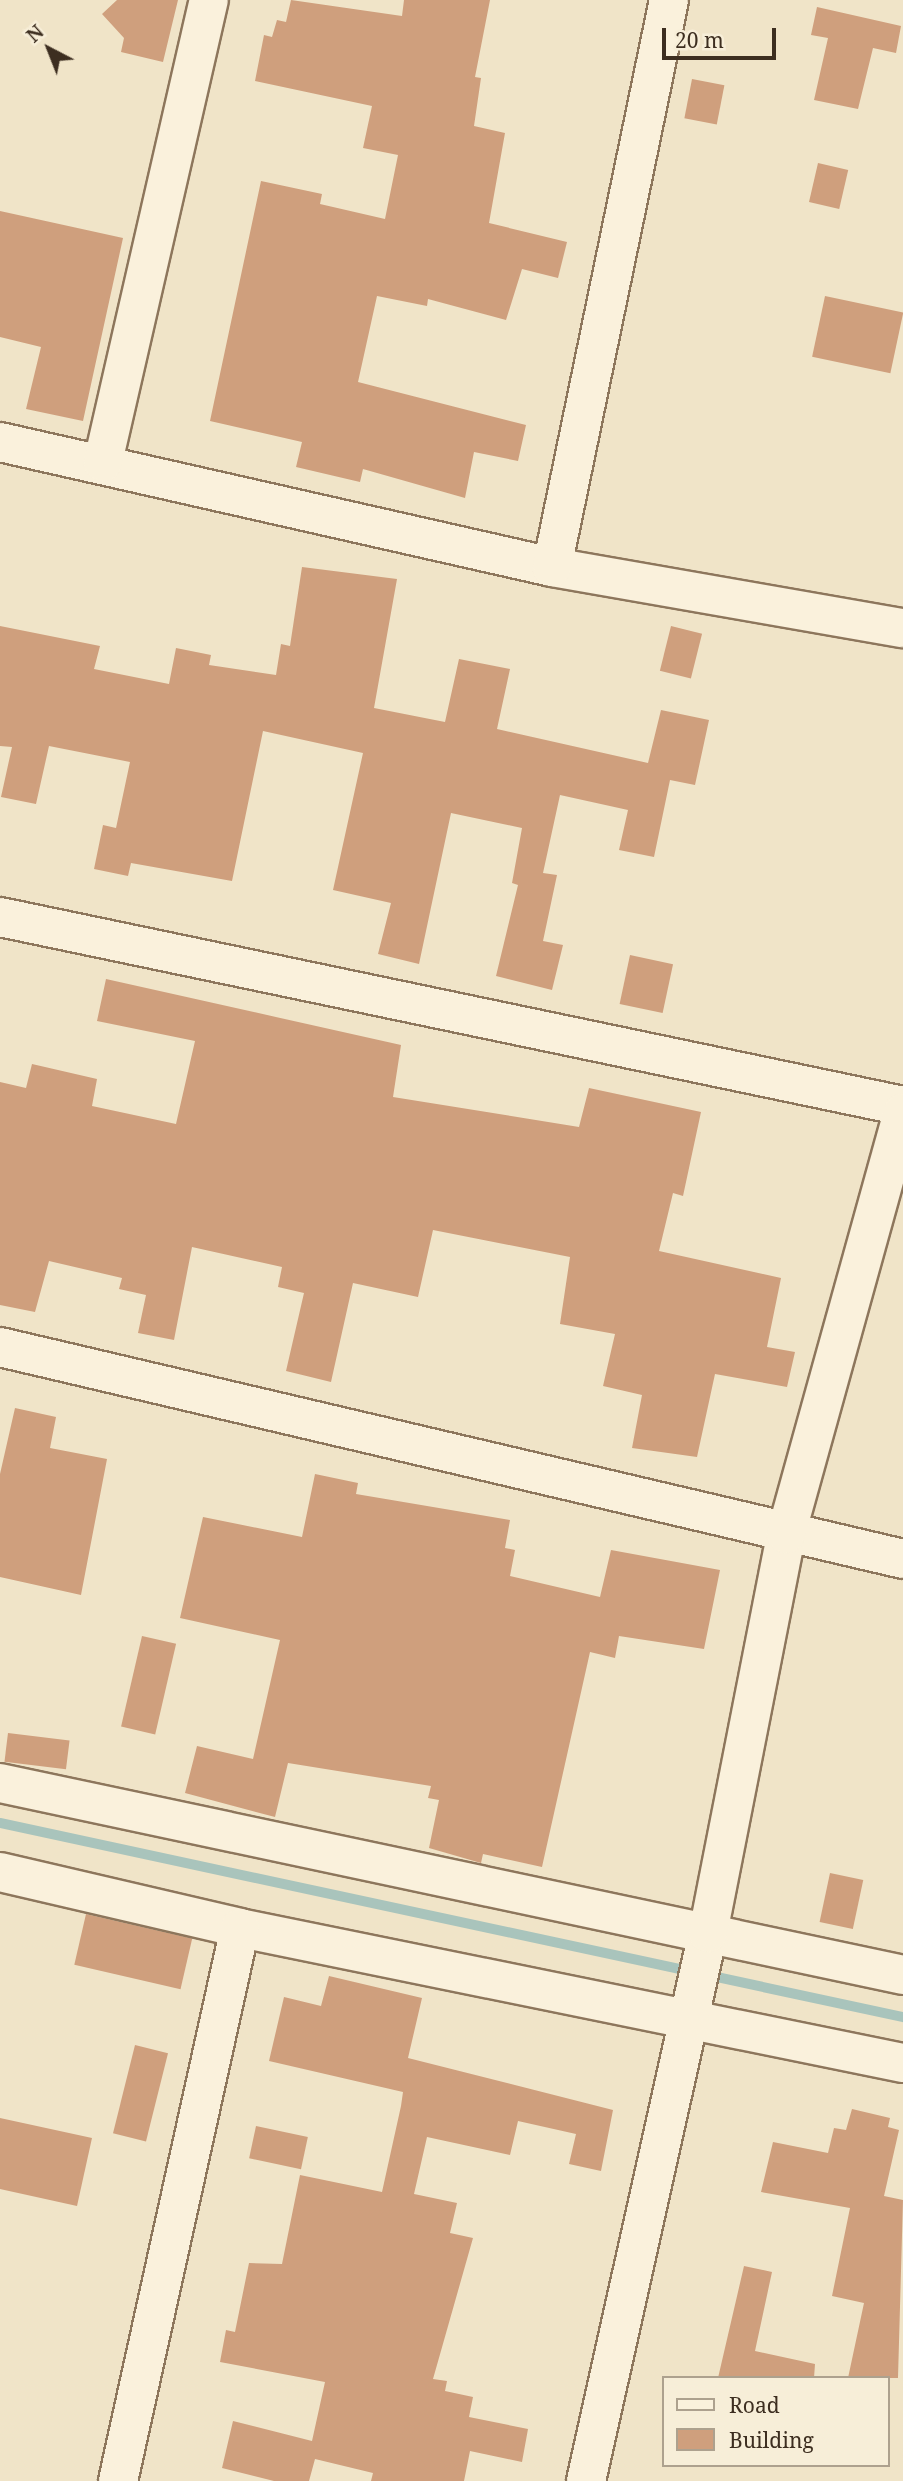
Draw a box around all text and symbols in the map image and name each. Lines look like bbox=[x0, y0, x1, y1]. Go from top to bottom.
north arrow bbox=[14, 14, 84, 84]
scale bar bbox=[665, 14, 779, 58]
text: N bbox=[21, 19, 49, 48]
text: 20 m bbox=[675, 26, 724, 54]
legend bbox=[662, 2376, 889, 2467]
text: Road bbox=[729, 2391, 780, 2419]
text: Building bbox=[729, 2426, 814, 2454]

